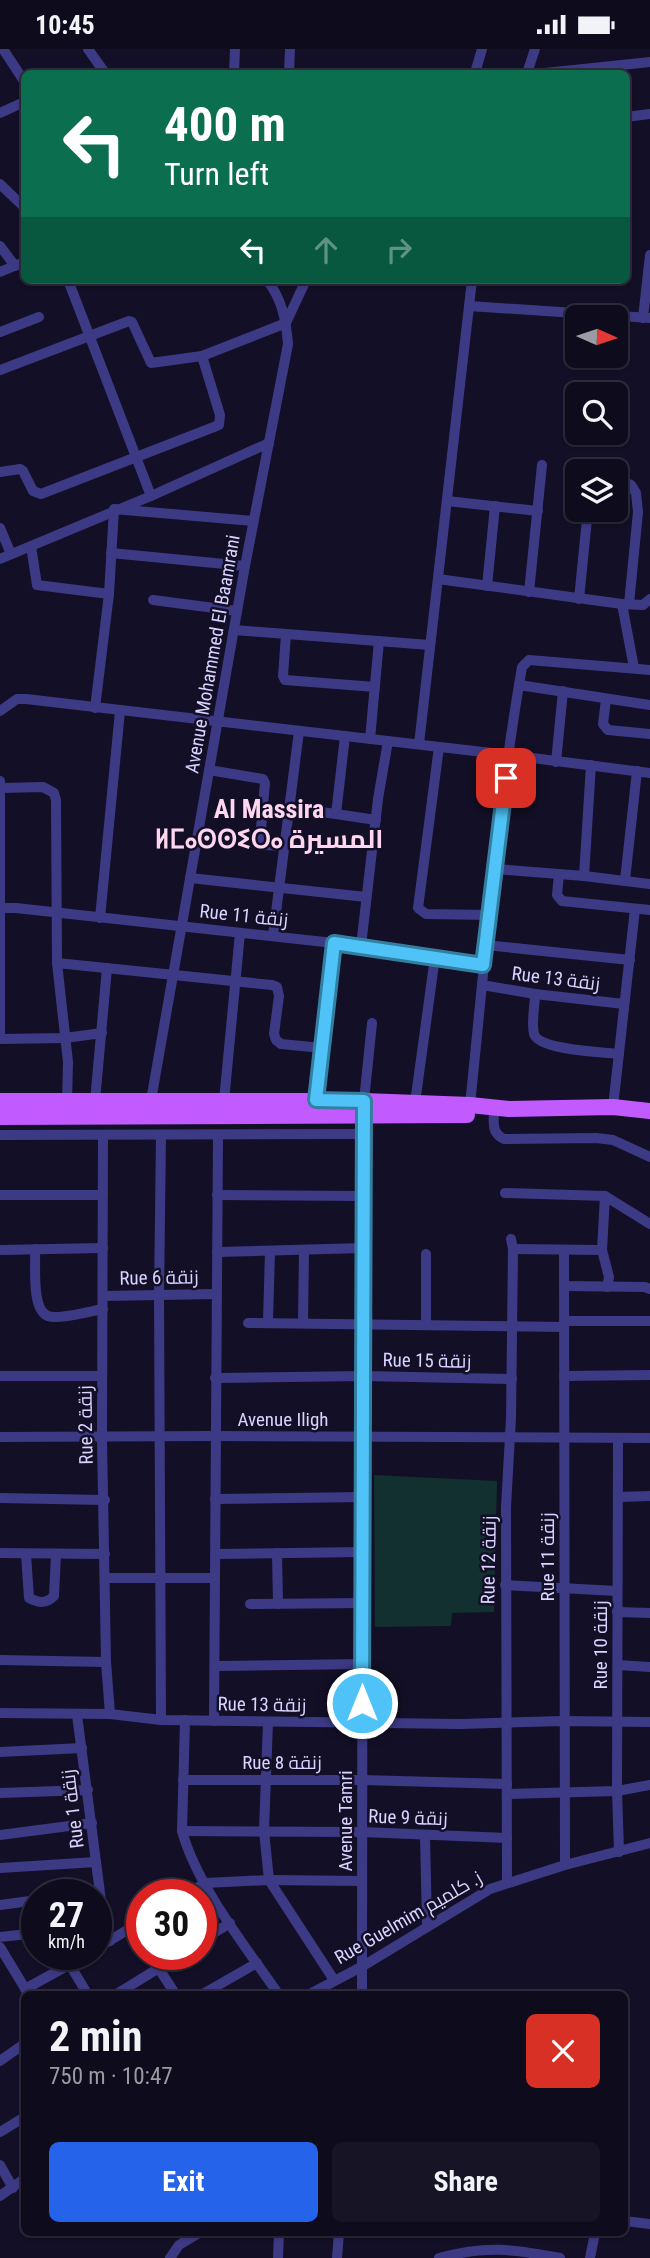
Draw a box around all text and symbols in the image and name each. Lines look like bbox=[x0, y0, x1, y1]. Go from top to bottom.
text: 10:45 bbox=[35, 10, 95, 40]
text: 400 m bbox=[164, 96, 286, 153]
icon: left bbox=[49, 98, 140, 189]
text: Turn left bbox=[164, 155, 269, 193]
icon: left bbox=[234, 231, 272, 269]
icon: ahead bbox=[307, 231, 345, 269]
icon: right bbox=[380, 231, 418, 269]
north arrow bbox=[565, 305, 628, 367]
map controls bbox=[565, 305, 628, 522]
button: search bbox=[565, 382, 628, 445]
button: layers bbox=[565, 459, 628, 522]
street label: Avenue Mohammed El Baamrani bbox=[180, 533, 245, 775]
pin bbox=[476, 748, 536, 808]
icon: arrive bbox=[487, 759, 525, 797]
district label: Al Massira ⵍⵎⴰⵙⵙⵉⵔⴰ المسيرة bbox=[155, 794, 383, 854]
street label: Rue 11 زنقة bbox=[199, 899, 289, 932]
street label: Rue 13 زنقة bbox=[510, 962, 601, 995]
street label: Rue 6 زنقة bbox=[119, 1265, 199, 1290]
street label: Rue 15 زنقة bbox=[382, 1348, 472, 1373]
street label: Rue 2 زنقة bbox=[73, 1385, 98, 1465]
street label: Avenue Iligh bbox=[237, 1408, 329, 1431]
street label: Rue 11 زنقة bbox=[536, 1513, 559, 1601]
street label: Rue 12 زنقة bbox=[476, 1515, 501, 1605]
street label: Rue 10 زنقة bbox=[589, 1601, 612, 1689]
position arrow bbox=[325, 1666, 399, 1740]
street label: Rue 13 زنقة bbox=[217, 1692, 307, 1717]
street label: Rue 8 زنقة bbox=[242, 1751, 322, 1774]
street label: Rue 1 زنقة bbox=[56, 1768, 89, 1850]
street label: Avenue Tamri bbox=[334, 1770, 357, 1872]
street label: Rue 9 زنقة bbox=[368, 1805, 448, 1830]
street label: Rue Guelmim ز. كلميم bbox=[330, 1866, 487, 1971]
speed limit sign: 30 bbox=[126, 1879, 217, 1970]
text: 27 bbox=[49, 1895, 84, 1936]
text: km/h bbox=[48, 1931, 85, 1952]
text: 2 min bbox=[49, 2012, 142, 2061]
button: close bbox=[526, 2014, 600, 2088]
text: 750 m · 10:47 bbox=[49, 2063, 173, 2090]
button: Exit bbox=[49, 2142, 318, 2222]
button: Share bbox=[332, 2142, 600, 2222]

